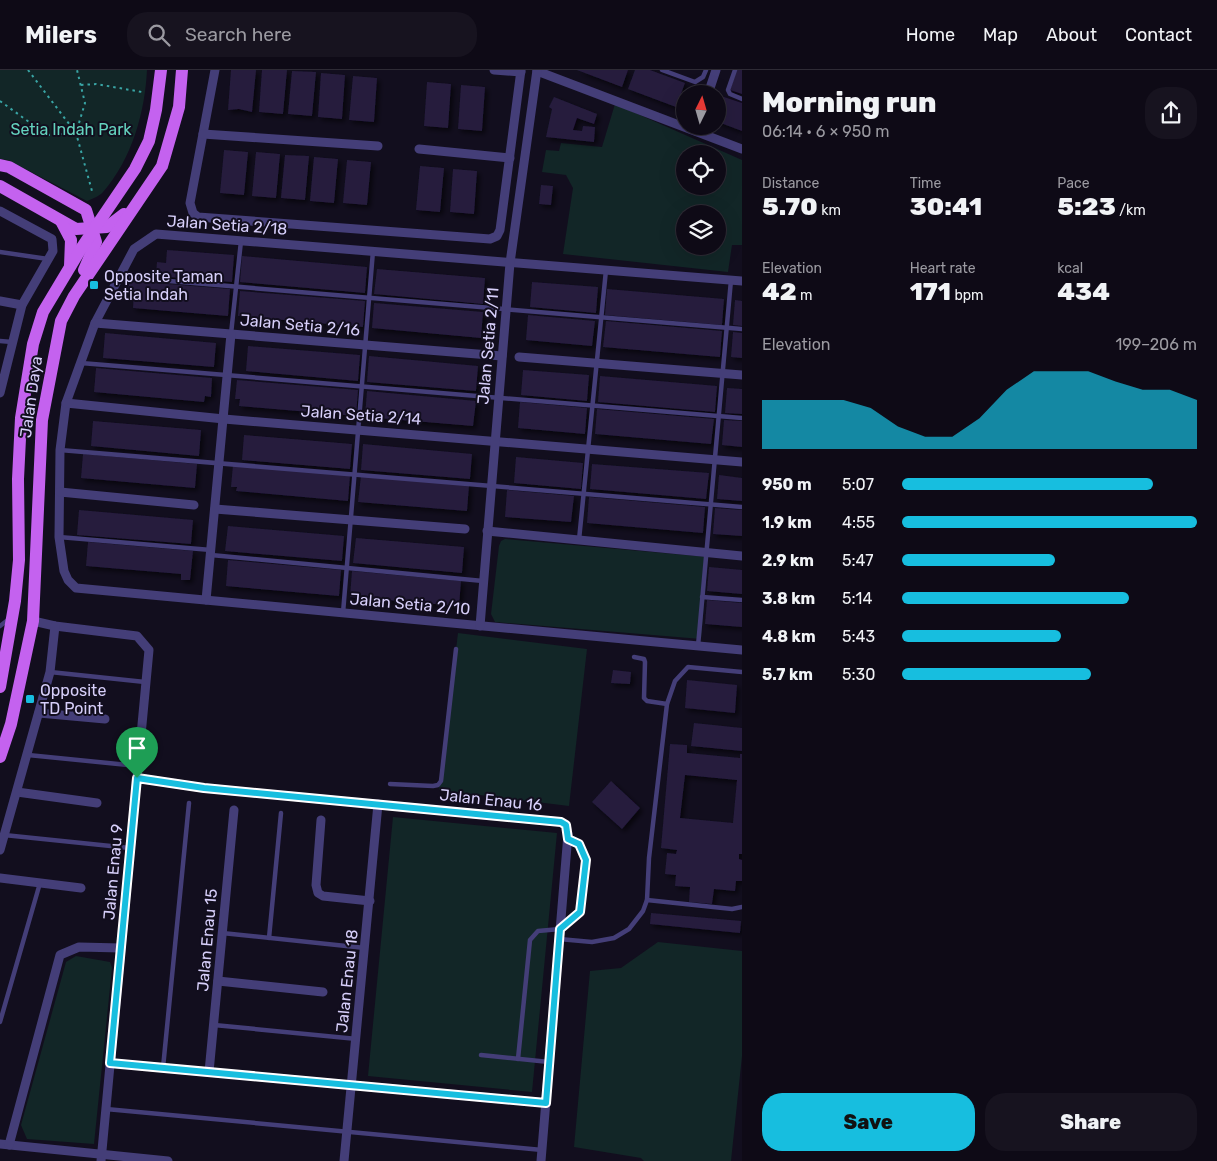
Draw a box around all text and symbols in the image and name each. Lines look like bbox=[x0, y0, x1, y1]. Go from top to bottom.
search box bbox=[127, 12, 477, 57]
text: Milers bbox=[25, 21, 97, 49]
icon: search bbox=[145, 21, 173, 49]
text: Search here bbox=[185, 23, 292, 46]
text: Home bbox=[906, 24, 955, 46]
text: Map bbox=[983, 24, 1018, 46]
text: About bbox=[1046, 24, 1097, 46]
text: Contact bbox=[1125, 24, 1192, 46]
north arrow bbox=[676, 85, 726, 135]
map controls bbox=[676, 85, 726, 255]
text: Morning run bbox=[762, 86, 936, 119]
button: share bbox=[1145, 87, 1197, 139]
park label: Setia Indah Park bbox=[10, 120, 132, 139]
text: 06:14 · 6 × 950 m bbox=[762, 122, 890, 141]
button: locate bbox=[676, 145, 726, 195]
text: Distance bbox=[762, 175, 819, 192]
text: Time bbox=[910, 175, 941, 192]
text: Pace bbox=[1057, 175, 1089, 192]
text: 5.70 bbox=[762, 192, 818, 221]
text: 30:41 bbox=[910, 192, 982, 221]
text: 5:23 bbox=[1057, 192, 1116, 221]
text: km bbox=[818, 202, 841, 219]
text: /km bbox=[1116, 202, 1146, 219]
button: layers bbox=[676, 205, 726, 255]
street label: Jalan Setia 2/18 bbox=[166, 211, 288, 239]
text: Elevation bbox=[762, 260, 822, 277]
text: Heart rate bbox=[910, 260, 976, 277]
text: kcal bbox=[1057, 260, 1083, 277]
place label: Opposite Taman Setia Indah bbox=[104, 267, 223, 304]
text: 42 bbox=[762, 277, 797, 306]
text: 171 bbox=[910, 277, 951, 306]
text: 434 bbox=[1057, 277, 1110, 306]
marker: Opposite Taman Setia Indah bbox=[88, 279, 100, 291]
street label: Jalan Setia 2/11 bbox=[473, 287, 503, 405]
text: m bbox=[797, 287, 813, 304]
text: bpm bbox=[951, 287, 984, 304]
street label: Jalan Setia 2/16 bbox=[239, 310, 361, 340]
text: Elevation bbox=[762, 335, 831, 354]
text: 199–206 m bbox=[1116, 335, 1197, 354]
street label: Jalan Daya bbox=[16, 355, 46, 439]
street label: Jalan Setia 2/14 bbox=[300, 401, 422, 429]
text: 950 m bbox=[762, 475, 812, 494]
text: 5:07 bbox=[842, 475, 874, 494]
text: 1.9 km bbox=[762, 513, 812, 532]
text: 4:55 bbox=[842, 513, 875, 532]
text: 2.9 km bbox=[762, 551, 814, 570]
text: 5:47 bbox=[842, 551, 873, 570]
street label: Jalan Setia 2/10 bbox=[349, 589, 471, 619]
text: 3.8 km bbox=[762, 589, 815, 608]
text: 5:14 bbox=[842, 589, 872, 608]
text: 4.8 km bbox=[762, 627, 816, 646]
text: 5:43 bbox=[842, 627, 875, 646]
text: 5.7 km bbox=[762, 665, 813, 684]
text: 5:30 bbox=[842, 665, 875, 684]
place label: Opposite TD Point bbox=[40, 681, 106, 718]
marker: Opposite TD Point bbox=[24, 693, 36, 705]
pin bbox=[116, 727, 158, 778]
icon: arrive bbox=[123, 734, 151, 762]
street label: Jalan Enau 16 bbox=[439, 785, 544, 815]
street label: Jalan Enau 9 bbox=[99, 823, 127, 921]
street label: Jalan Enau 15 bbox=[193, 888, 221, 992]
street label: Jalan Enau 18 bbox=[332, 928, 362, 1034]
button: Save bbox=[762, 1093, 975, 1151]
button: Share bbox=[985, 1093, 1197, 1151]

